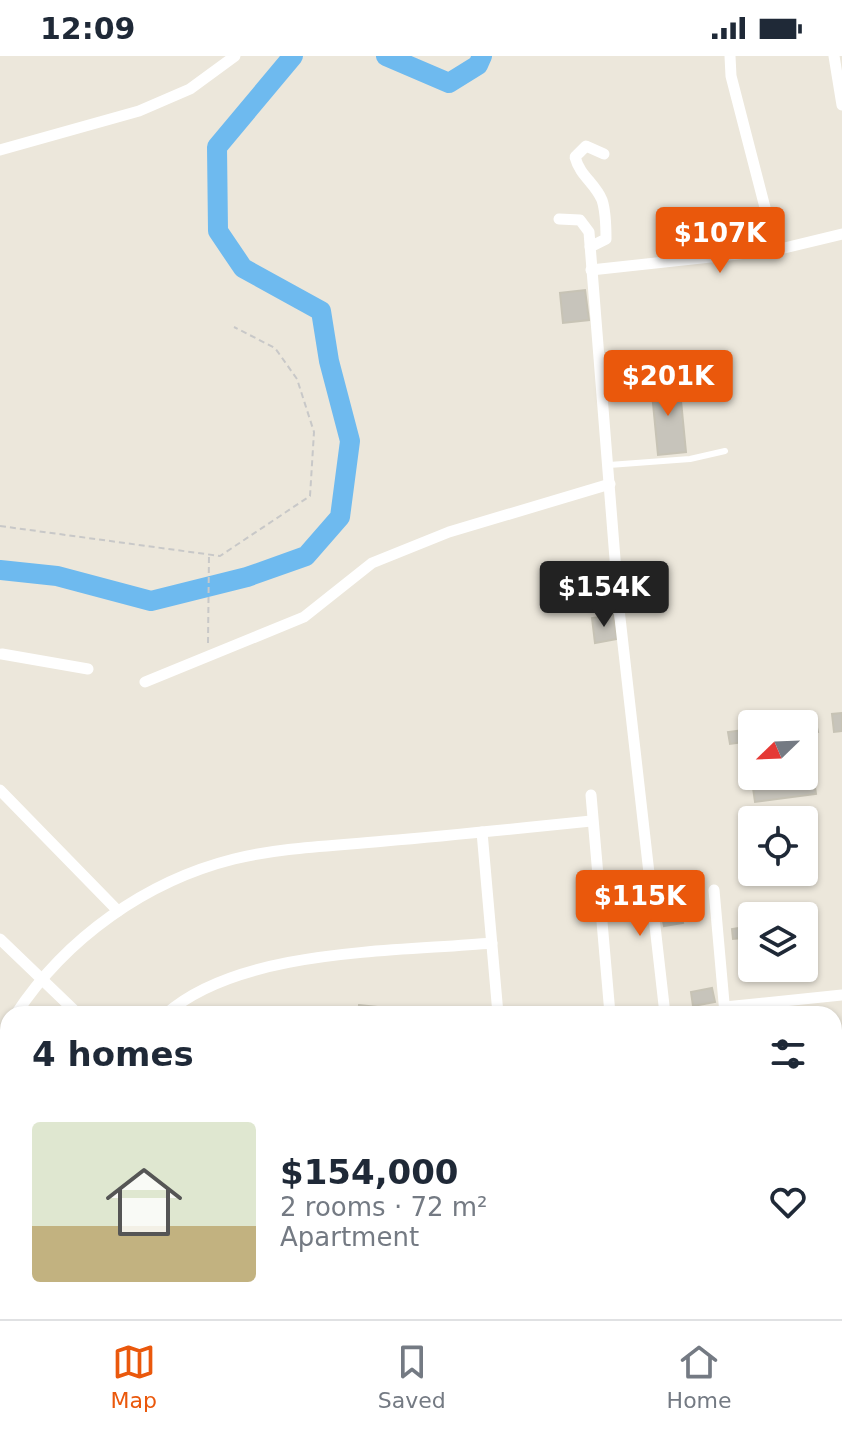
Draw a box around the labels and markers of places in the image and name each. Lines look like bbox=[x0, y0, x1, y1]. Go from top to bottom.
pin: $107K bbox=[664, 207, 776, 275]
pin: $201K bbox=[612, 350, 724, 418]
pin: $154K bbox=[548, 561, 660, 629]
pin: $115K bbox=[584, 870, 696, 938]

